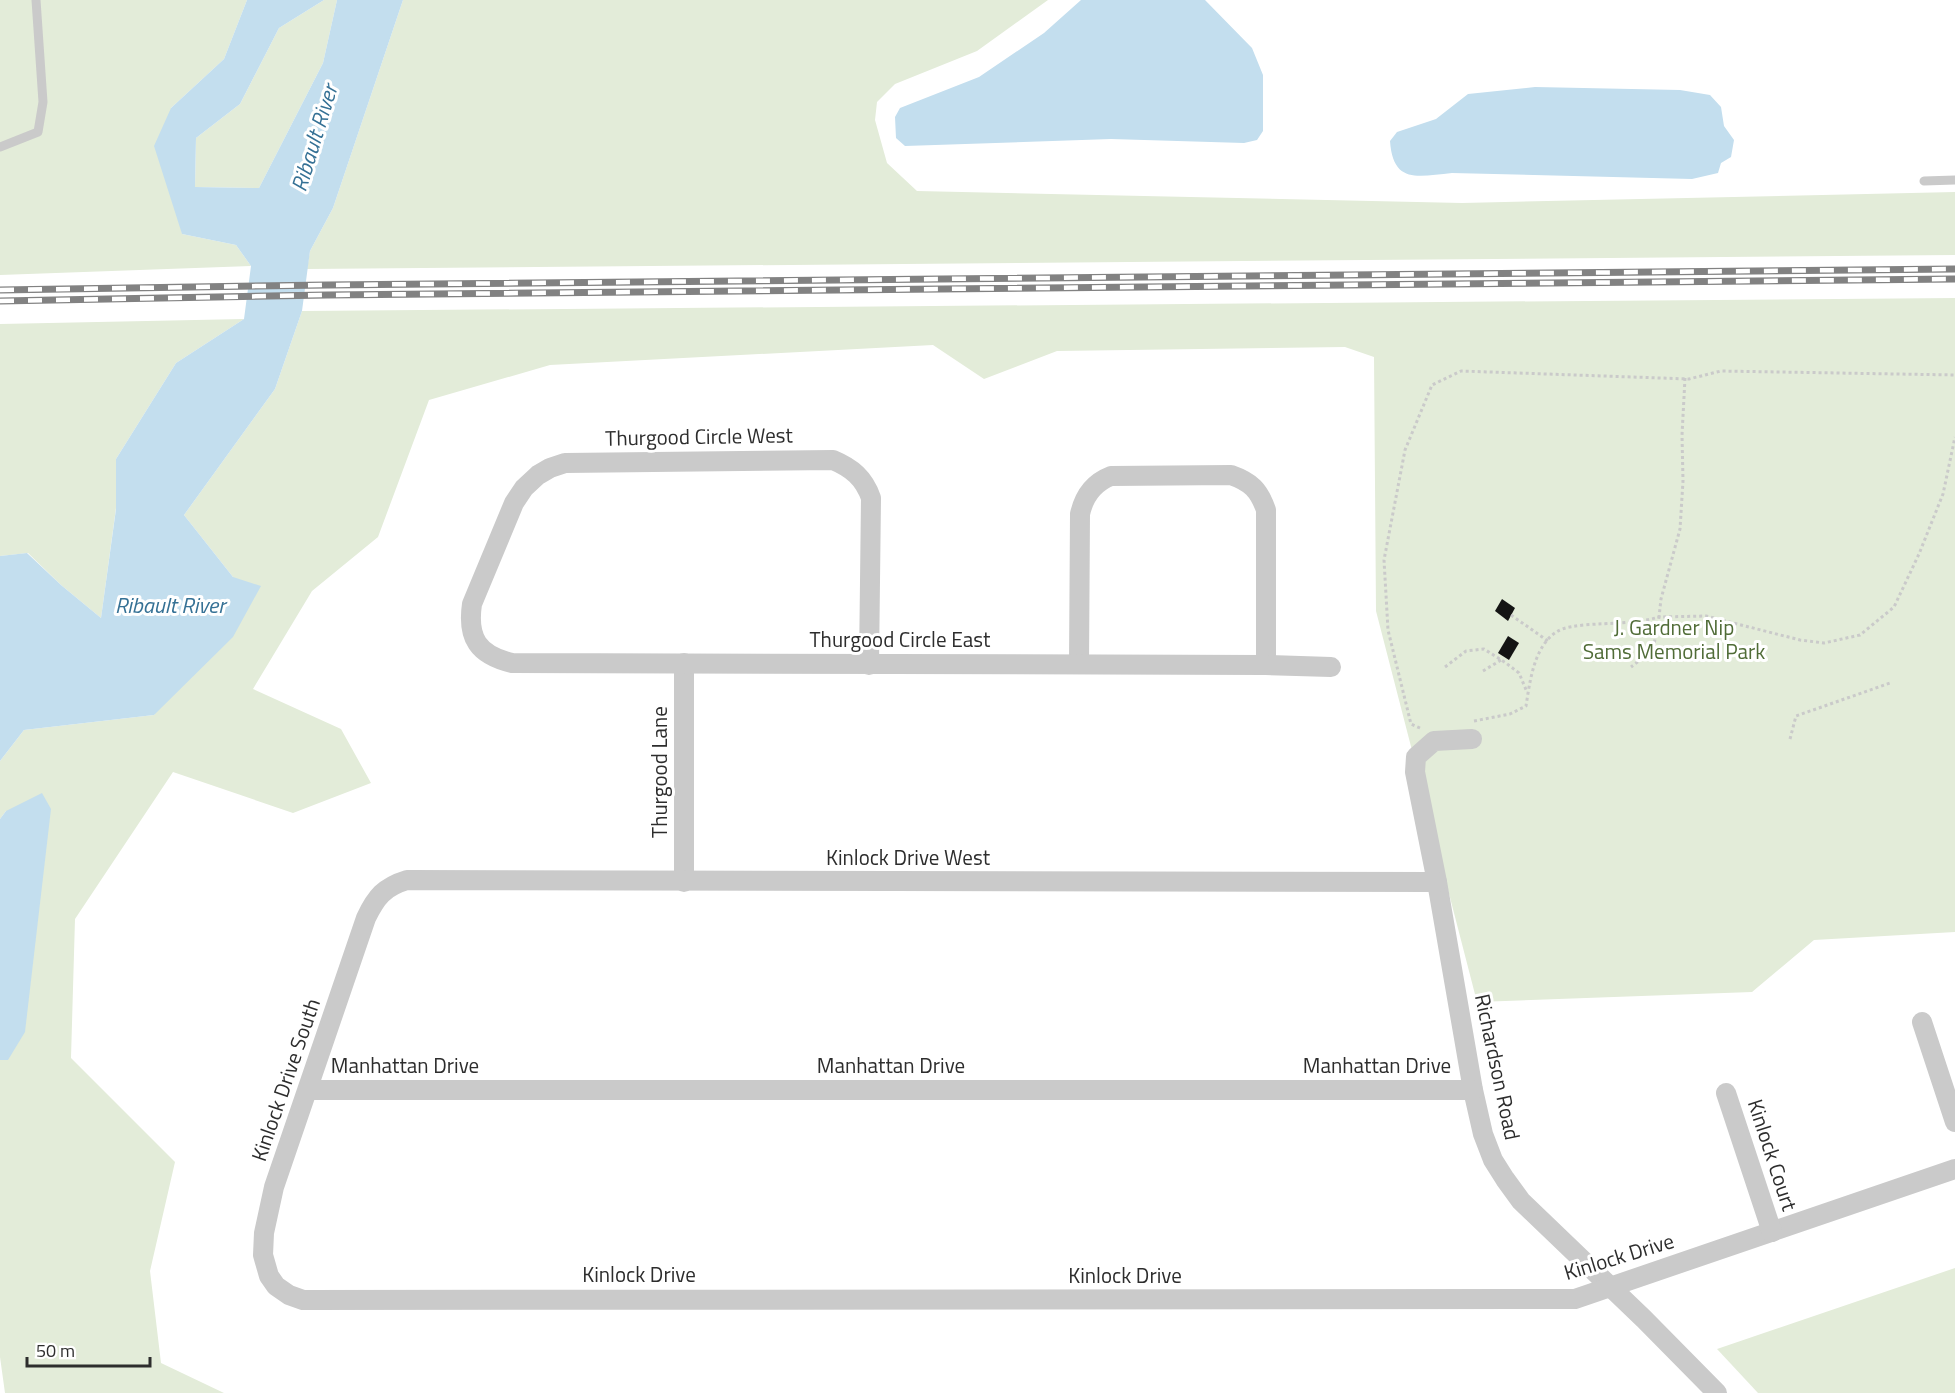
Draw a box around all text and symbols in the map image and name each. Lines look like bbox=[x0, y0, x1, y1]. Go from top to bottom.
water label: Ribault River bbox=[282, 77, 347, 196]
street label: Thurgood Circle West bbox=[605, 418, 794, 454]
water label: Ribault River bbox=[115, 588, 228, 622]
park label: J. Gardner Nip Sams Memorial Park bbox=[1583, 611, 1765, 667]
street label: Thurgood Circle East bbox=[810, 623, 991, 655]
street label: Thurgood Lane bbox=[643, 706, 675, 838]
street label: Kinlock Drive West bbox=[826, 841, 991, 873]
street label: Richardson Road bbox=[1467, 991, 1529, 1143]
street label: Kinlock Drive South bbox=[242, 994, 328, 1165]
street label: Manhattan Drive bbox=[331, 1049, 479, 1081]
street label: Manhattan Drive bbox=[817, 1049, 965, 1081]
street label: Manhattan Drive bbox=[1303, 1049, 1451, 1081]
street label: Kinlock Court bbox=[1740, 1095, 1806, 1215]
street label: Kinlock Drive bbox=[1560, 1224, 1678, 1288]
street label: Kinlock Drive bbox=[582, 1258, 696, 1290]
street label: Kinlock Drive bbox=[1068, 1259, 1182, 1291]
scale bar bbox=[27, 1330, 150, 1368]
text: 50 m bbox=[36, 1337, 75, 1364]

